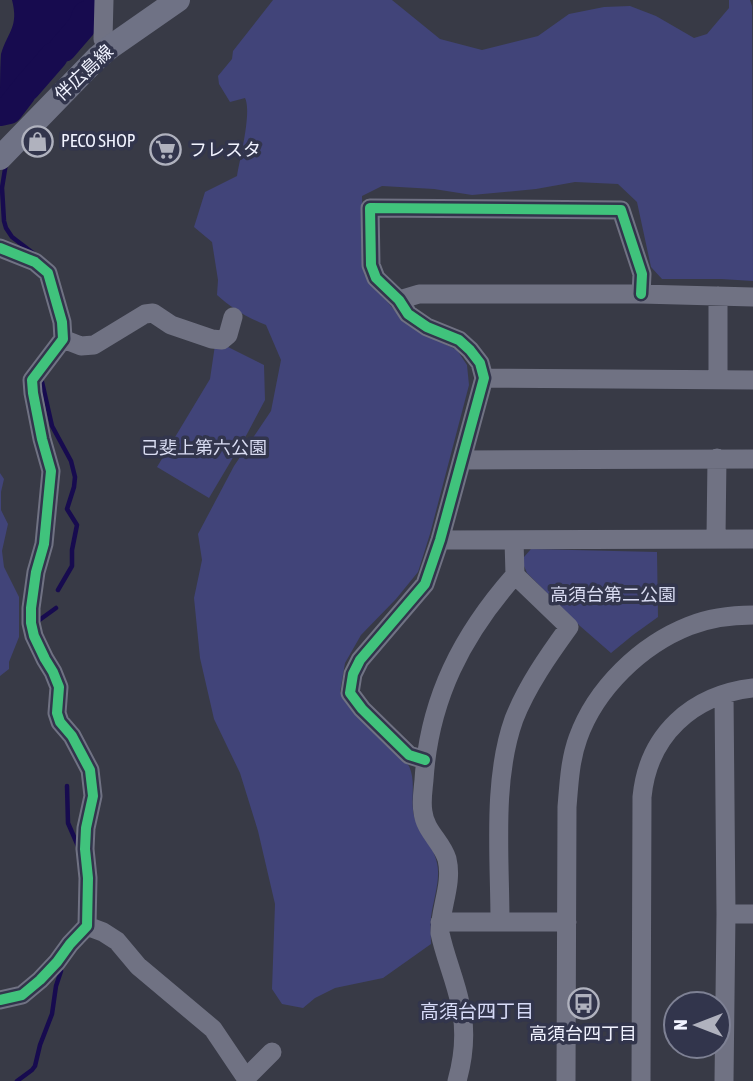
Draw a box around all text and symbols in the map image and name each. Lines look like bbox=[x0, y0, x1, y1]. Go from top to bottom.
street label: 伴広島線 bbox=[50, 40, 117, 105]
shop icon: PECO SHOP bbox=[21, 124, 55, 158]
place label: PECO SHOP bbox=[61, 130, 136, 151]
supermarket icon: フレスタ bbox=[149, 133, 183, 167]
place label: フレスタ bbox=[189, 139, 261, 160]
park label: 己斐上第六公園 bbox=[141, 437, 267, 458]
park label: 高須台第二公園 bbox=[550, 584, 676, 605]
bus stop icon: 高須台四丁目 bbox=[566, 987, 600, 1021]
north arrow bbox=[662, 990, 732, 1060]
district label: 高須台四丁目 bbox=[420, 1000, 534, 1022]
text: N bbox=[669, 1019, 691, 1031]
place label: 高須台四丁目 bbox=[529, 1023, 637, 1044]

